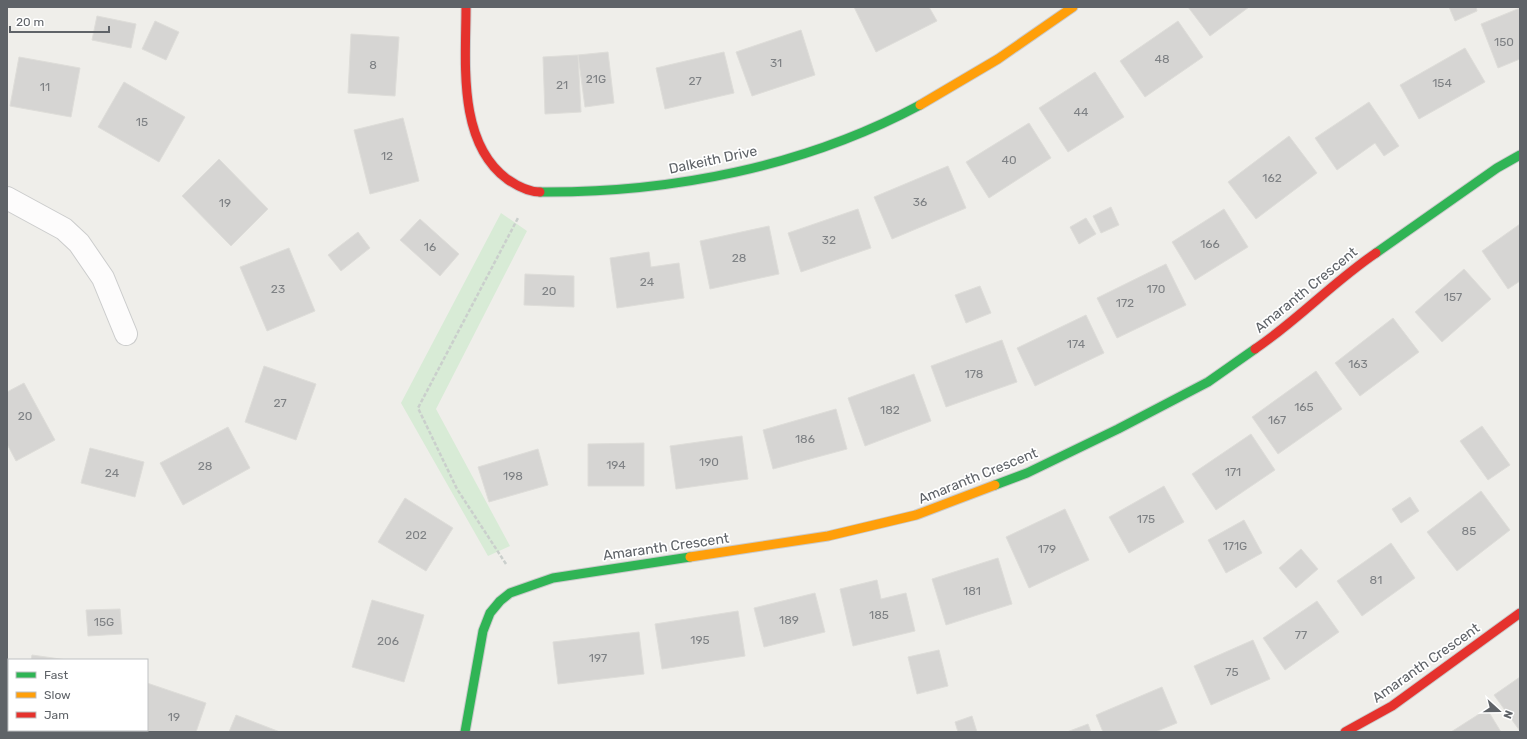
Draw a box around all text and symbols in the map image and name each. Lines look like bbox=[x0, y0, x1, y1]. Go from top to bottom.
scale bar bbox=[10, 8, 109, 34]
text: 20 m bbox=[16, 15, 44, 29]
house number: 150 bbox=[1494, 35, 1514, 49]
house number: 48 bbox=[1154, 52, 1170, 66]
house number: 31 bbox=[770, 56, 782, 70]
house number: 8 bbox=[369, 58, 377, 72]
house number: 21G bbox=[586, 72, 606, 86]
house number: 27 bbox=[688, 74, 702, 88]
house number: 154 bbox=[1432, 76, 1452, 90]
house number: 21 bbox=[556, 78, 568, 92]
house number: 11 bbox=[40, 80, 50, 94]
house number: 44 bbox=[1074, 105, 1089, 119]
house number: 15 bbox=[136, 115, 148, 129]
street label: Dalkeith Drive bbox=[667, 142, 759, 178]
house number: 12 bbox=[381, 149, 393, 163]
house number: 40 bbox=[1001, 153, 1017, 167]
house number: 162 bbox=[1262, 171, 1282, 185]
house number: 36 bbox=[913, 195, 927, 209]
house number: 19 bbox=[219, 196, 231, 210]
house number: 32 bbox=[822, 233, 836, 247]
house number: 166 bbox=[1200, 237, 1220, 251]
house number: 16 bbox=[424, 240, 436, 254]
street label: Amaranth Crescent bbox=[1251, 243, 1361, 337]
house number: 28 bbox=[732, 251, 746, 265]
house number: 24 bbox=[640, 275, 655, 289]
house number: 23 bbox=[271, 282, 285, 296]
house number: 170 bbox=[1147, 282, 1165, 296]
house number: 20 bbox=[542, 284, 556, 298]
house number: 157 bbox=[1444, 290, 1462, 304]
house number: 172 bbox=[1116, 296, 1134, 310]
house number: 174 bbox=[1067, 337, 1086, 351]
house number: 163 bbox=[1348, 357, 1368, 371]
house number: 178 bbox=[965, 367, 983, 381]
house number: 27 bbox=[273, 396, 287, 410]
house number: 165 bbox=[1294, 400, 1314, 414]
house number: 182 bbox=[880, 403, 900, 417]
house number: 20 bbox=[18, 409, 32, 423]
house number: 167 bbox=[1268, 413, 1286, 427]
house number: 186 bbox=[795, 432, 815, 446]
street label: Amaranth Crescent bbox=[916, 444, 1041, 508]
house number: 190 bbox=[699, 455, 719, 469]
house number: 194 bbox=[606, 458, 626, 472]
house number: 28 bbox=[198, 459, 212, 473]
house number: 171 bbox=[1225, 465, 1241, 479]
house number: 24 bbox=[105, 466, 120, 480]
house number: 198 bbox=[503, 469, 523, 483]
house number: 175 bbox=[1137, 512, 1155, 526]
house number: 85 bbox=[1462, 524, 1476, 538]
house number: 202 bbox=[405, 528, 427, 542]
street label: Amaranth Crescent bbox=[602, 530, 731, 564]
house number: 171G bbox=[1223, 539, 1247, 553]
house number: 179 bbox=[1038, 542, 1056, 556]
house number: 81 bbox=[1370, 573, 1382, 587]
house number: 181 bbox=[963, 584, 981, 598]
house number: 185 bbox=[869, 608, 889, 622]
house number: 189 bbox=[779, 613, 799, 627]
house number: 15G bbox=[94, 615, 114, 629]
street label: Amaranth Crescent bbox=[1369, 619, 1483, 706]
house number: 77 bbox=[1295, 628, 1307, 642]
house number: 195 bbox=[690, 633, 710, 647]
house number: 206 bbox=[377, 634, 399, 648]
house number: 197 bbox=[589, 651, 607, 665]
legend bbox=[8, 659, 148, 731]
house number: 75 bbox=[1225, 665, 1239, 679]
text: Fast bbox=[44, 668, 68, 682]
text: Slow bbox=[44, 688, 71, 702]
north arrow bbox=[1479, 691, 1519, 731]
text: Jam bbox=[44, 708, 69, 722]
text: N bbox=[1500, 708, 1515, 721]
house number: 19 bbox=[168, 710, 180, 724]

